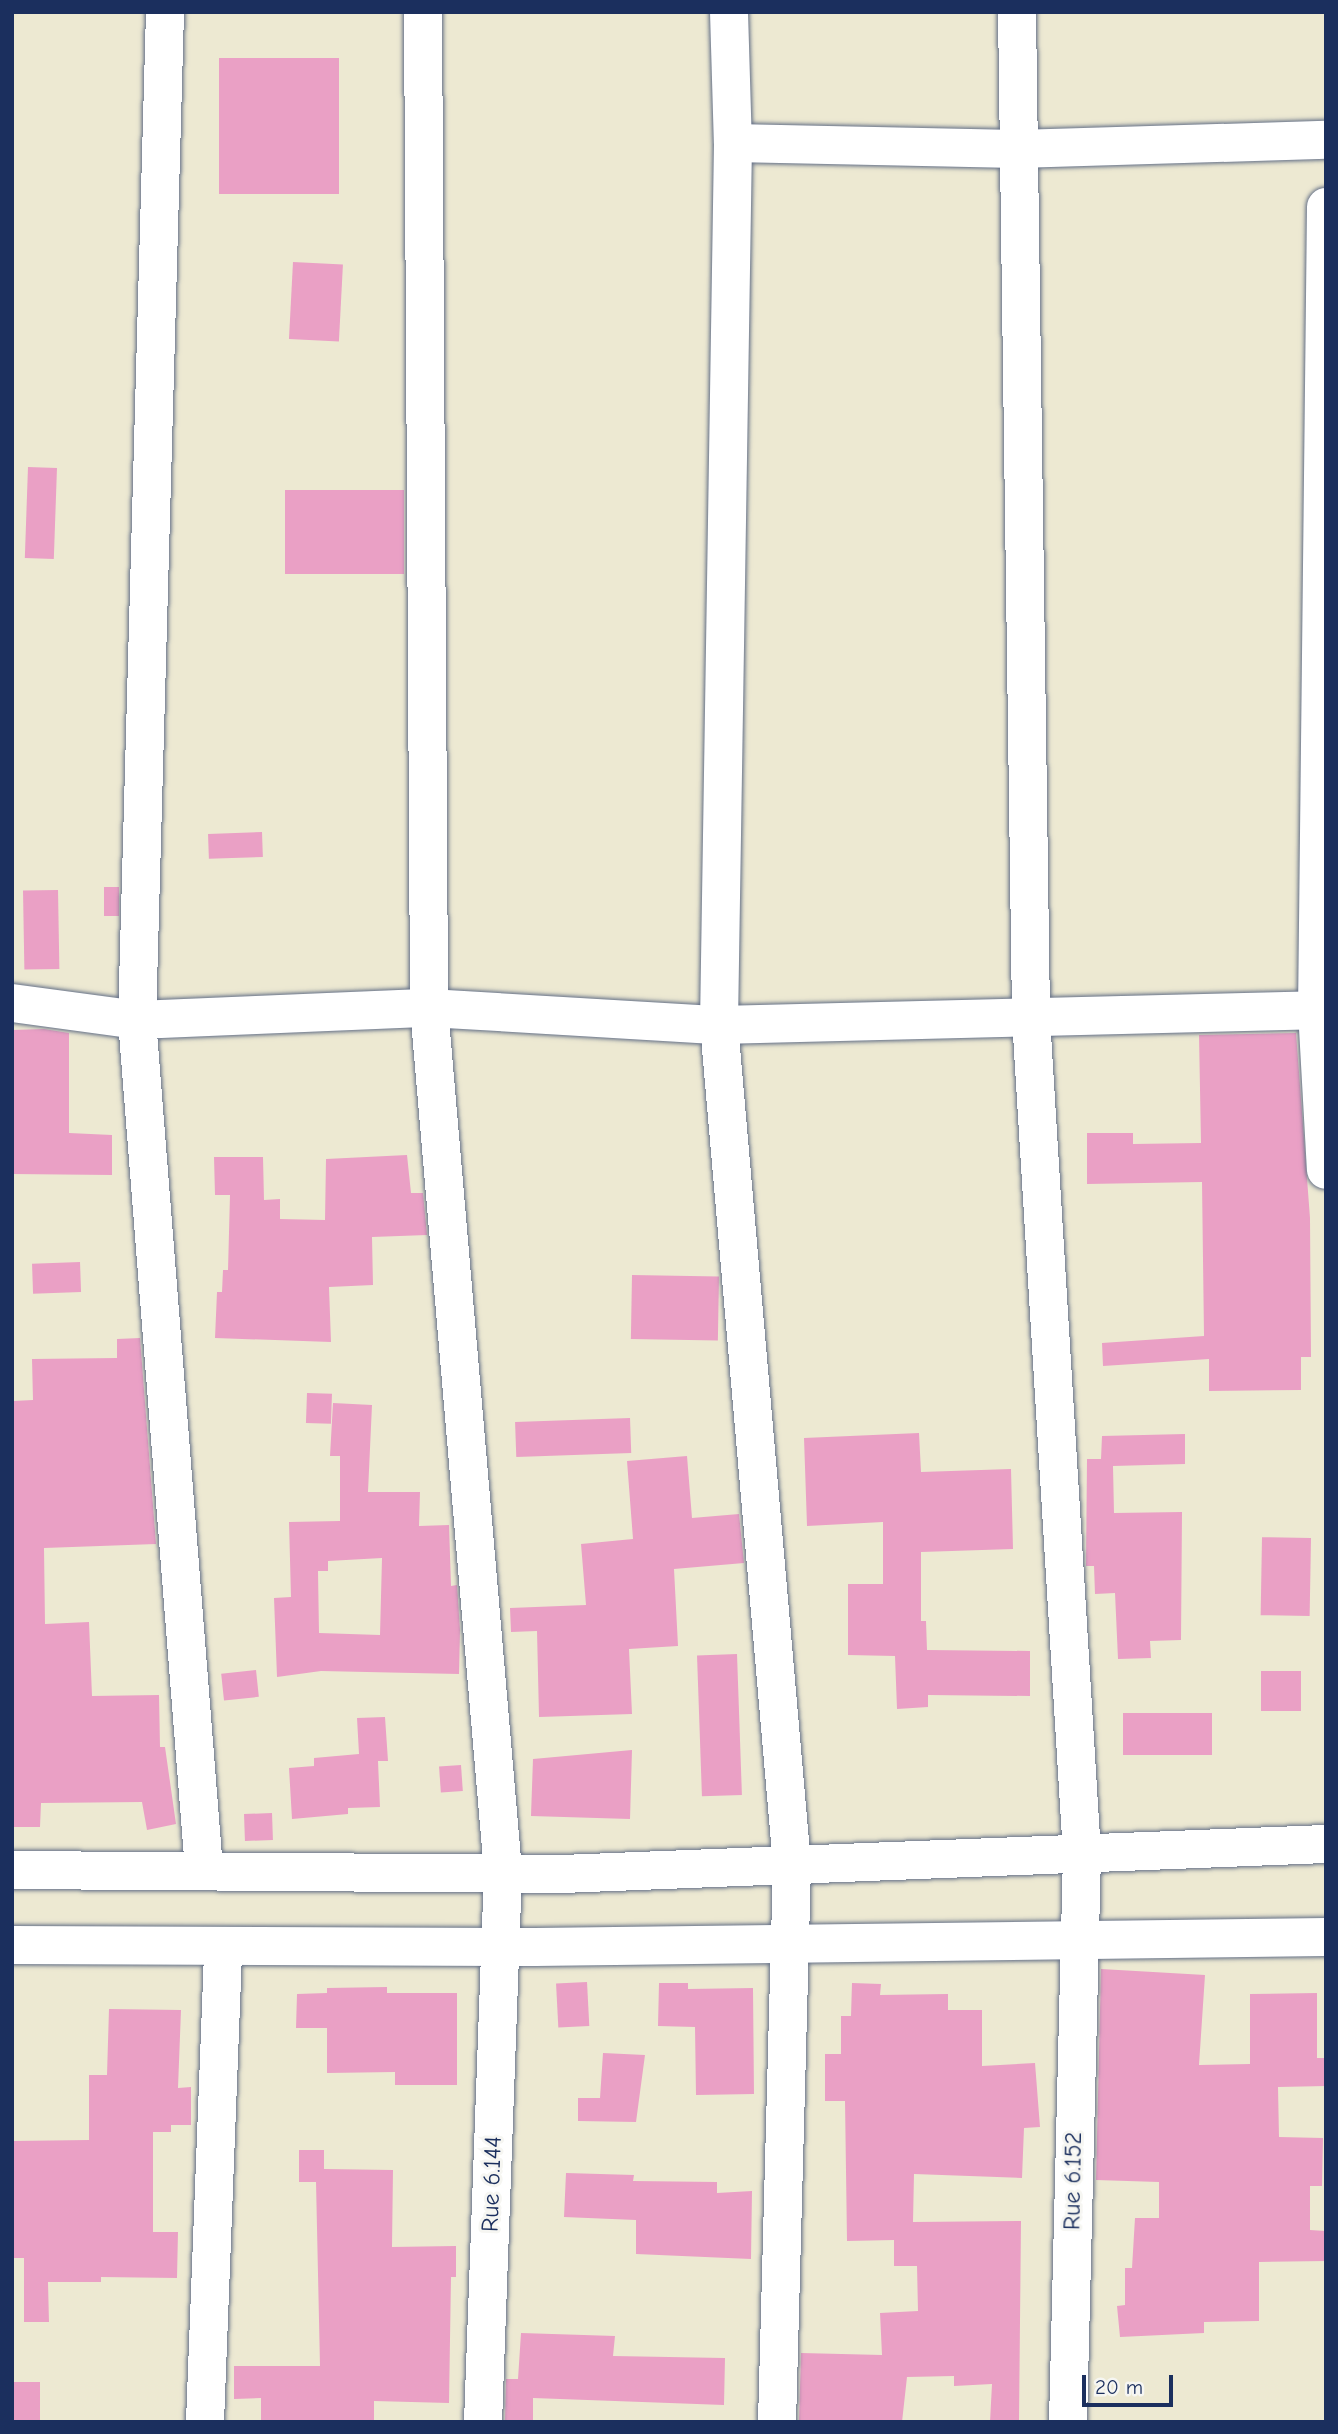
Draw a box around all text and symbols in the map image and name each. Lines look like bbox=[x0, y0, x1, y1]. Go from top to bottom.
street label: Rue 6.152 bbox=[1058, 2132, 1088, 2230]
street label: Rue 6.144 bbox=[476, 2136, 508, 2232]
scale bar bbox=[1086, 2360, 1177, 2404]
text: 20 m bbox=[1095, 2375, 1143, 2399]

